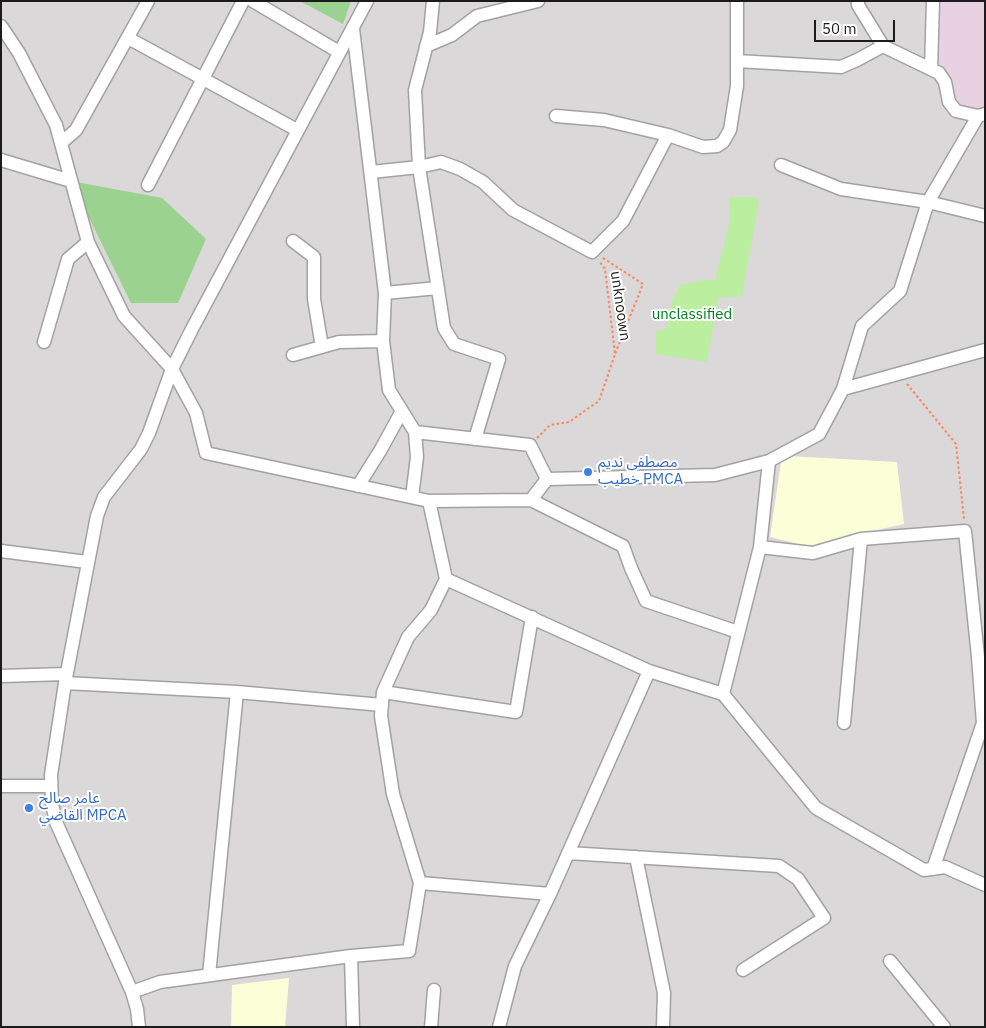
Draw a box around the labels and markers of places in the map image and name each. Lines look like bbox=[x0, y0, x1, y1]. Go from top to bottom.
place label: مصطفى نديم خطيب PMCA bbox=[598, 454, 683, 489]
marker: مصطفى نديم خطيب PMCA bbox=[582, 466, 594, 478]
place label: عامر صالح القاضي MPCA bbox=[39, 790, 127, 825]
marker: عامر صالح القاضي MPCA bbox=[23, 802, 35, 814]

